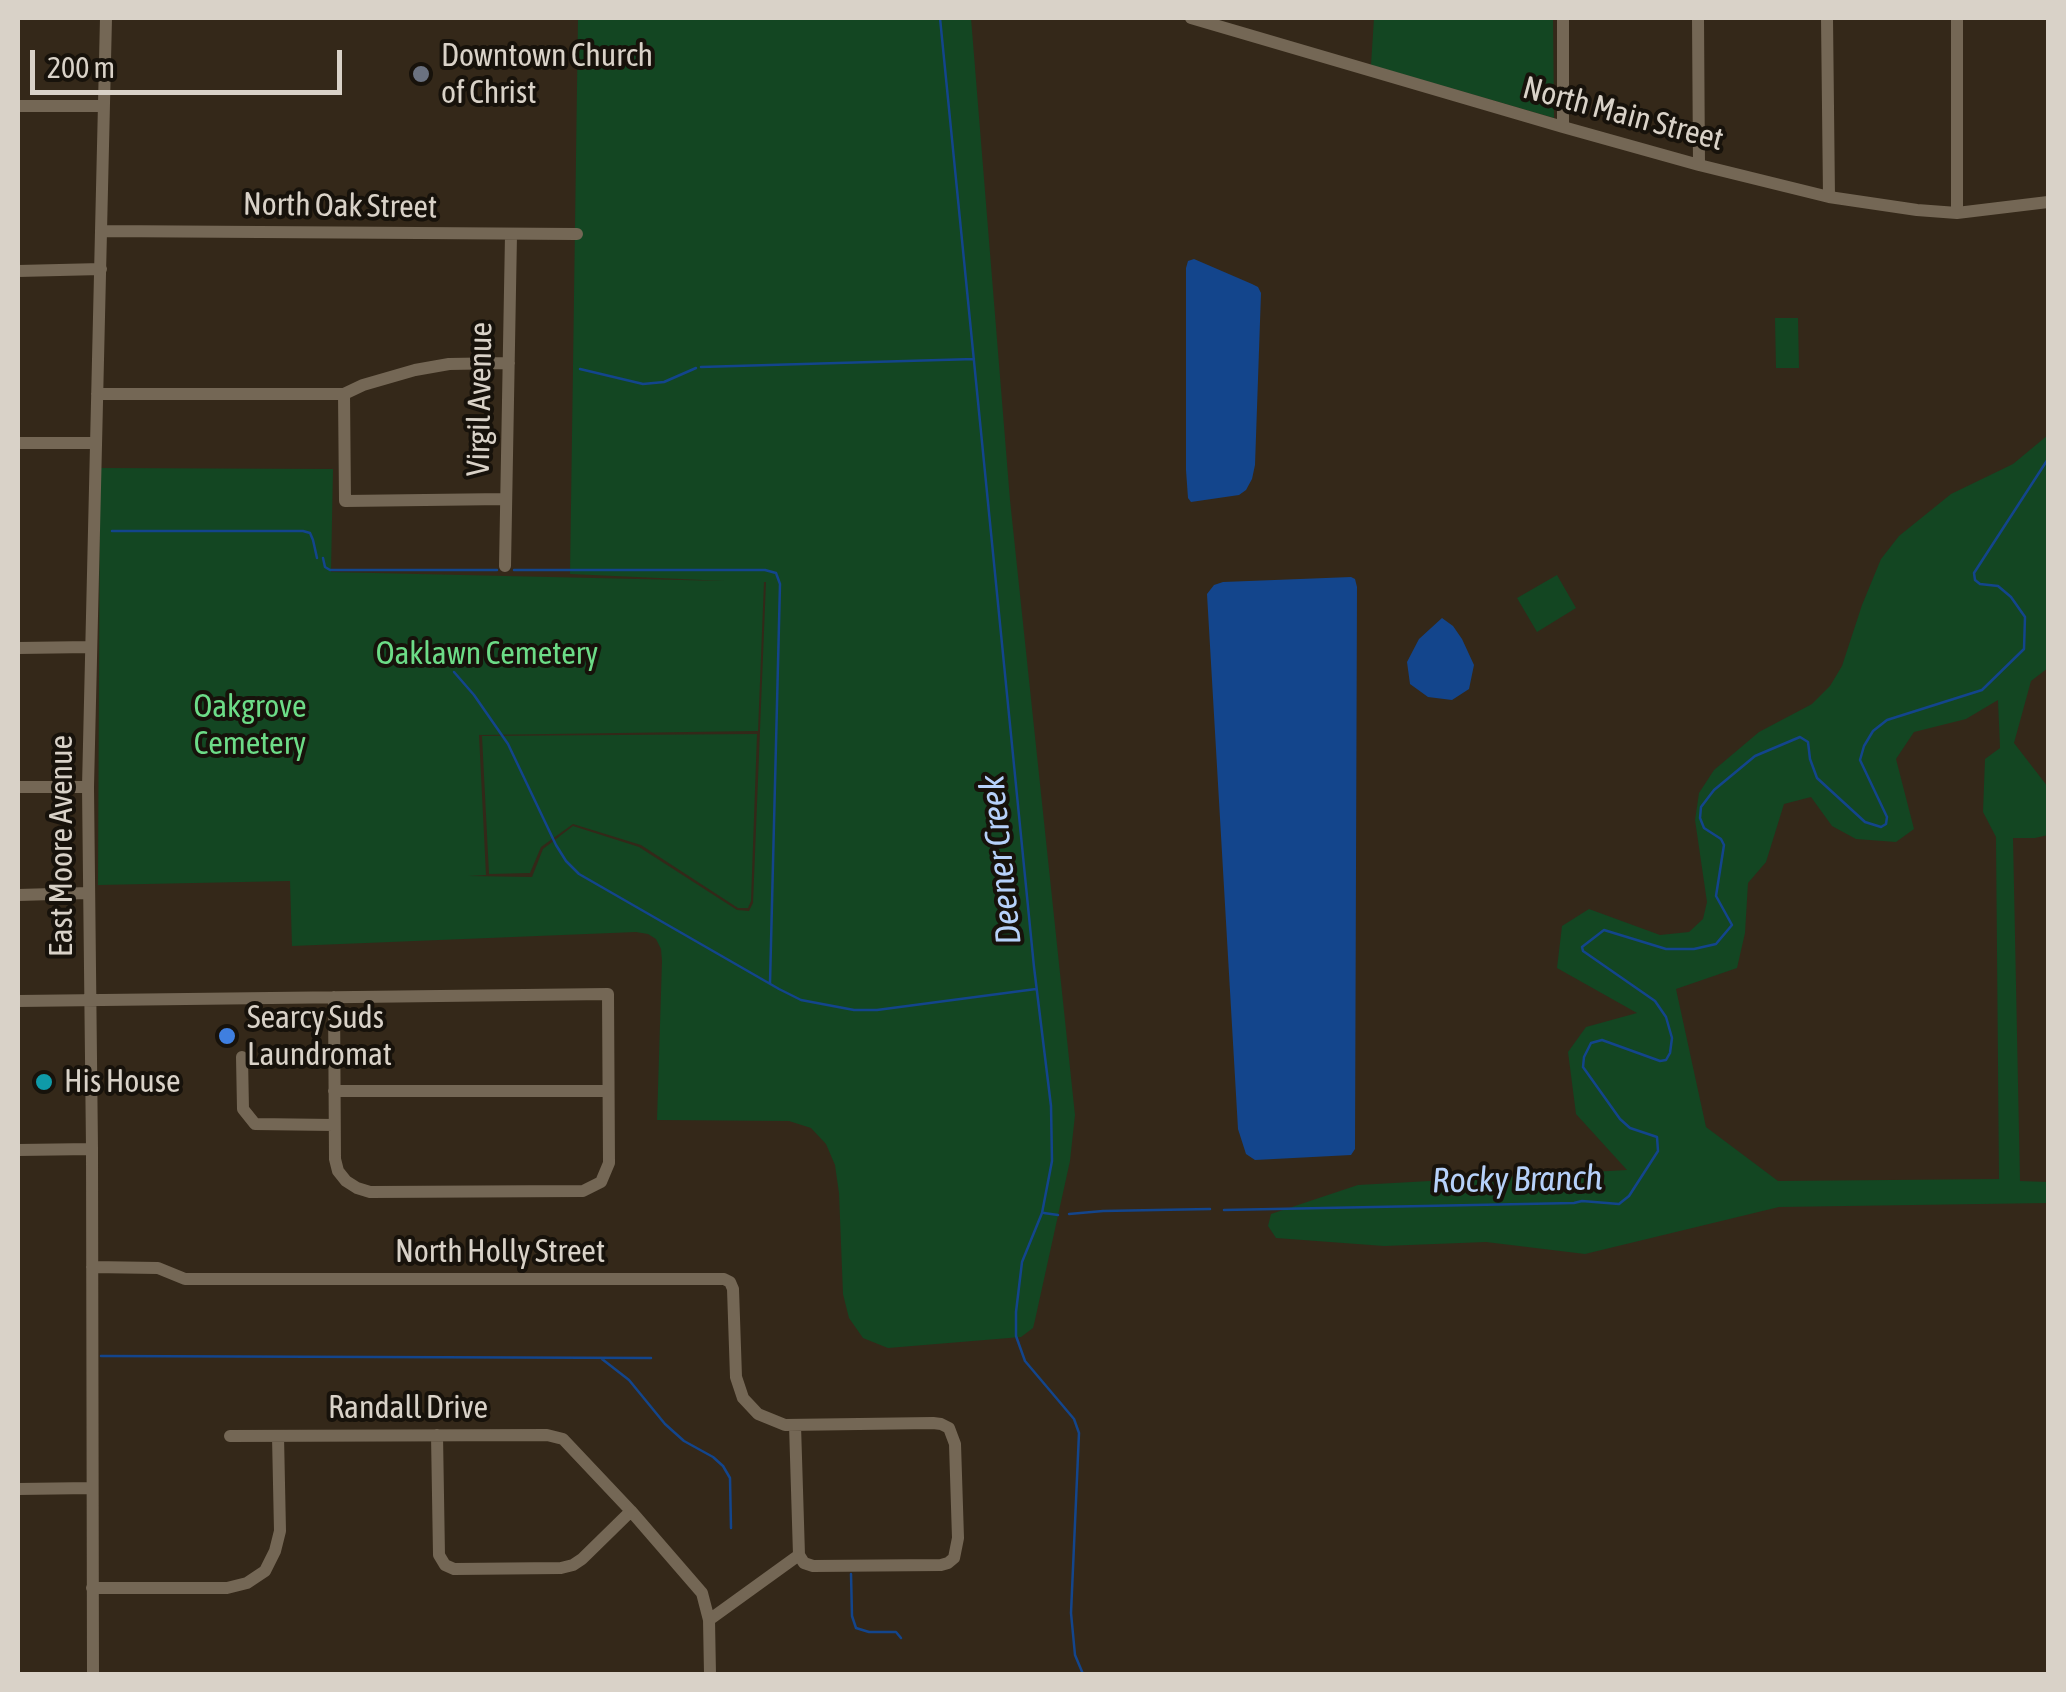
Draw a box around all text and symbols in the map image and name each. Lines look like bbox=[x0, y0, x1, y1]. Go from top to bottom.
scale bar bbox=[35, 30, 348, 92]
place label: Downtown Church of Christ bbox=[441, 37, 653, 112]
text: 200 m bbox=[47, 50, 115, 84]
marker: Downtown Church of Christ bbox=[410, 63, 432, 85]
street label: North Main Street bbox=[1519, 69, 1727, 159]
street label: North Oak Street bbox=[242, 185, 438, 227]
street label: Virgil Avenue bbox=[459, 322, 501, 476]
park label: Oaklawn Cemetery bbox=[376, 635, 598, 673]
park label: Oakgrove Cemetery bbox=[194, 688, 306, 763]
street label: East Moore Avenue bbox=[43, 735, 81, 957]
water label: Deener Creek bbox=[971, 773, 1031, 947]
place label: Searcy Suds Laundromat bbox=[247, 999, 392, 1074]
marker: Searcy Suds Laundromat bbox=[216, 1025, 238, 1047]
place label: His House bbox=[64, 1063, 181, 1101]
marker: His House bbox=[33, 1071, 55, 1093]
water label: Rocky Branch bbox=[1431, 1158, 1603, 1202]
street label: North Holly Street bbox=[395, 1233, 605, 1271]
street label: Randall Drive bbox=[328, 1389, 488, 1427]

